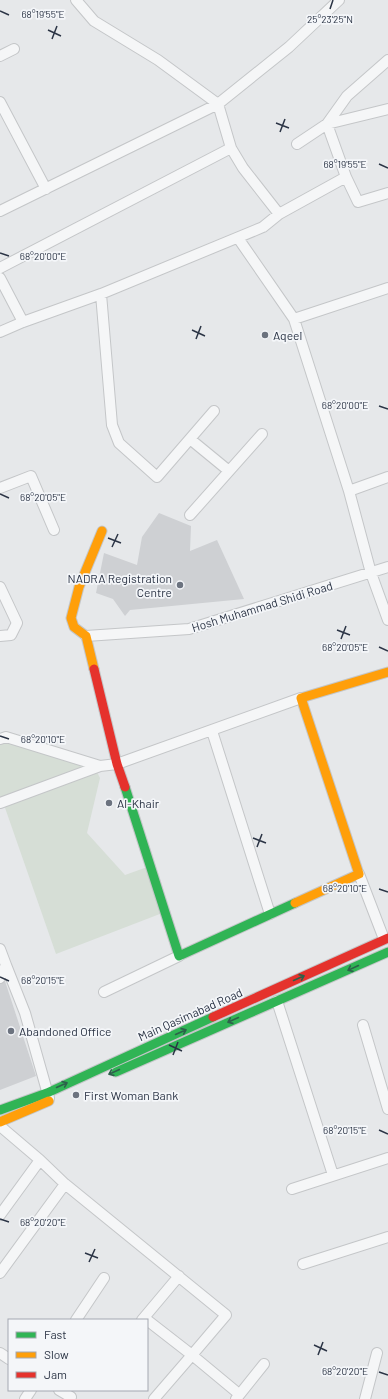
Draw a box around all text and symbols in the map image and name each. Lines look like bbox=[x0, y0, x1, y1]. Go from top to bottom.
text: 68°19'55"E bbox=[21, 8, 65, 20]
text: 25°23'25"N bbox=[307, 13, 353, 25]
text: 68°19'55"E bbox=[323, 158, 367, 170]
text: 68°20'00"E bbox=[20, 250, 66, 262]
place label: Aqeel bbox=[273, 328, 302, 342]
marker: Aqeel bbox=[260, 330, 270, 340]
text: 68°20'00"E bbox=[322, 399, 368, 411]
text: 68°20'05"E bbox=[20, 491, 66, 503]
place label: NADRA Registration Centre bbox=[68, 571, 172, 599]
street label: Hosh Muhammad Shidi Road bbox=[190, 578, 334, 634]
marker: NADRA Registration Centre bbox=[175, 580, 185, 590]
text: 68°20'05"E bbox=[322, 641, 368, 653]
text: 68°20'10"E bbox=[21, 733, 65, 745]
place label: Al-Khair bbox=[117, 796, 160, 810]
marker: Al-Khair bbox=[104, 798, 114, 808]
text: 68°20'10"E bbox=[323, 882, 367, 894]
one-way arrow bbox=[347, 965, 359, 972]
text: 68°20'15"E bbox=[21, 974, 65, 986]
one-way arrow bbox=[293, 974, 305, 981]
street label: Main Qasimabad Road bbox=[136, 985, 244, 1043]
one-way arrow bbox=[228, 1017, 240, 1024]
place label: Abandoned Office bbox=[19, 1024, 112, 1038]
marker: Abandoned Office bbox=[6, 1026, 16, 1036]
one-way arrow bbox=[174, 1028, 186, 1035]
one-way arrow bbox=[109, 1069, 121, 1076]
one-way arrow bbox=[56, 1081, 68, 1089]
place label: First Woman Bank bbox=[84, 1088, 178, 1102]
marker: First Woman Bank bbox=[71, 1090, 81, 1100]
text: 68°20'15"E bbox=[323, 1124, 367, 1136]
text: 68°20'20"E bbox=[20, 1216, 66, 1228]
legend bbox=[8, 1319, 148, 1391]
text: Fast bbox=[44, 1327, 67, 1341]
text: Slow bbox=[44, 1347, 69, 1361]
text: 68°20'20"E bbox=[322, 1365, 368, 1377]
text: Jam bbox=[44, 1367, 67, 1381]

